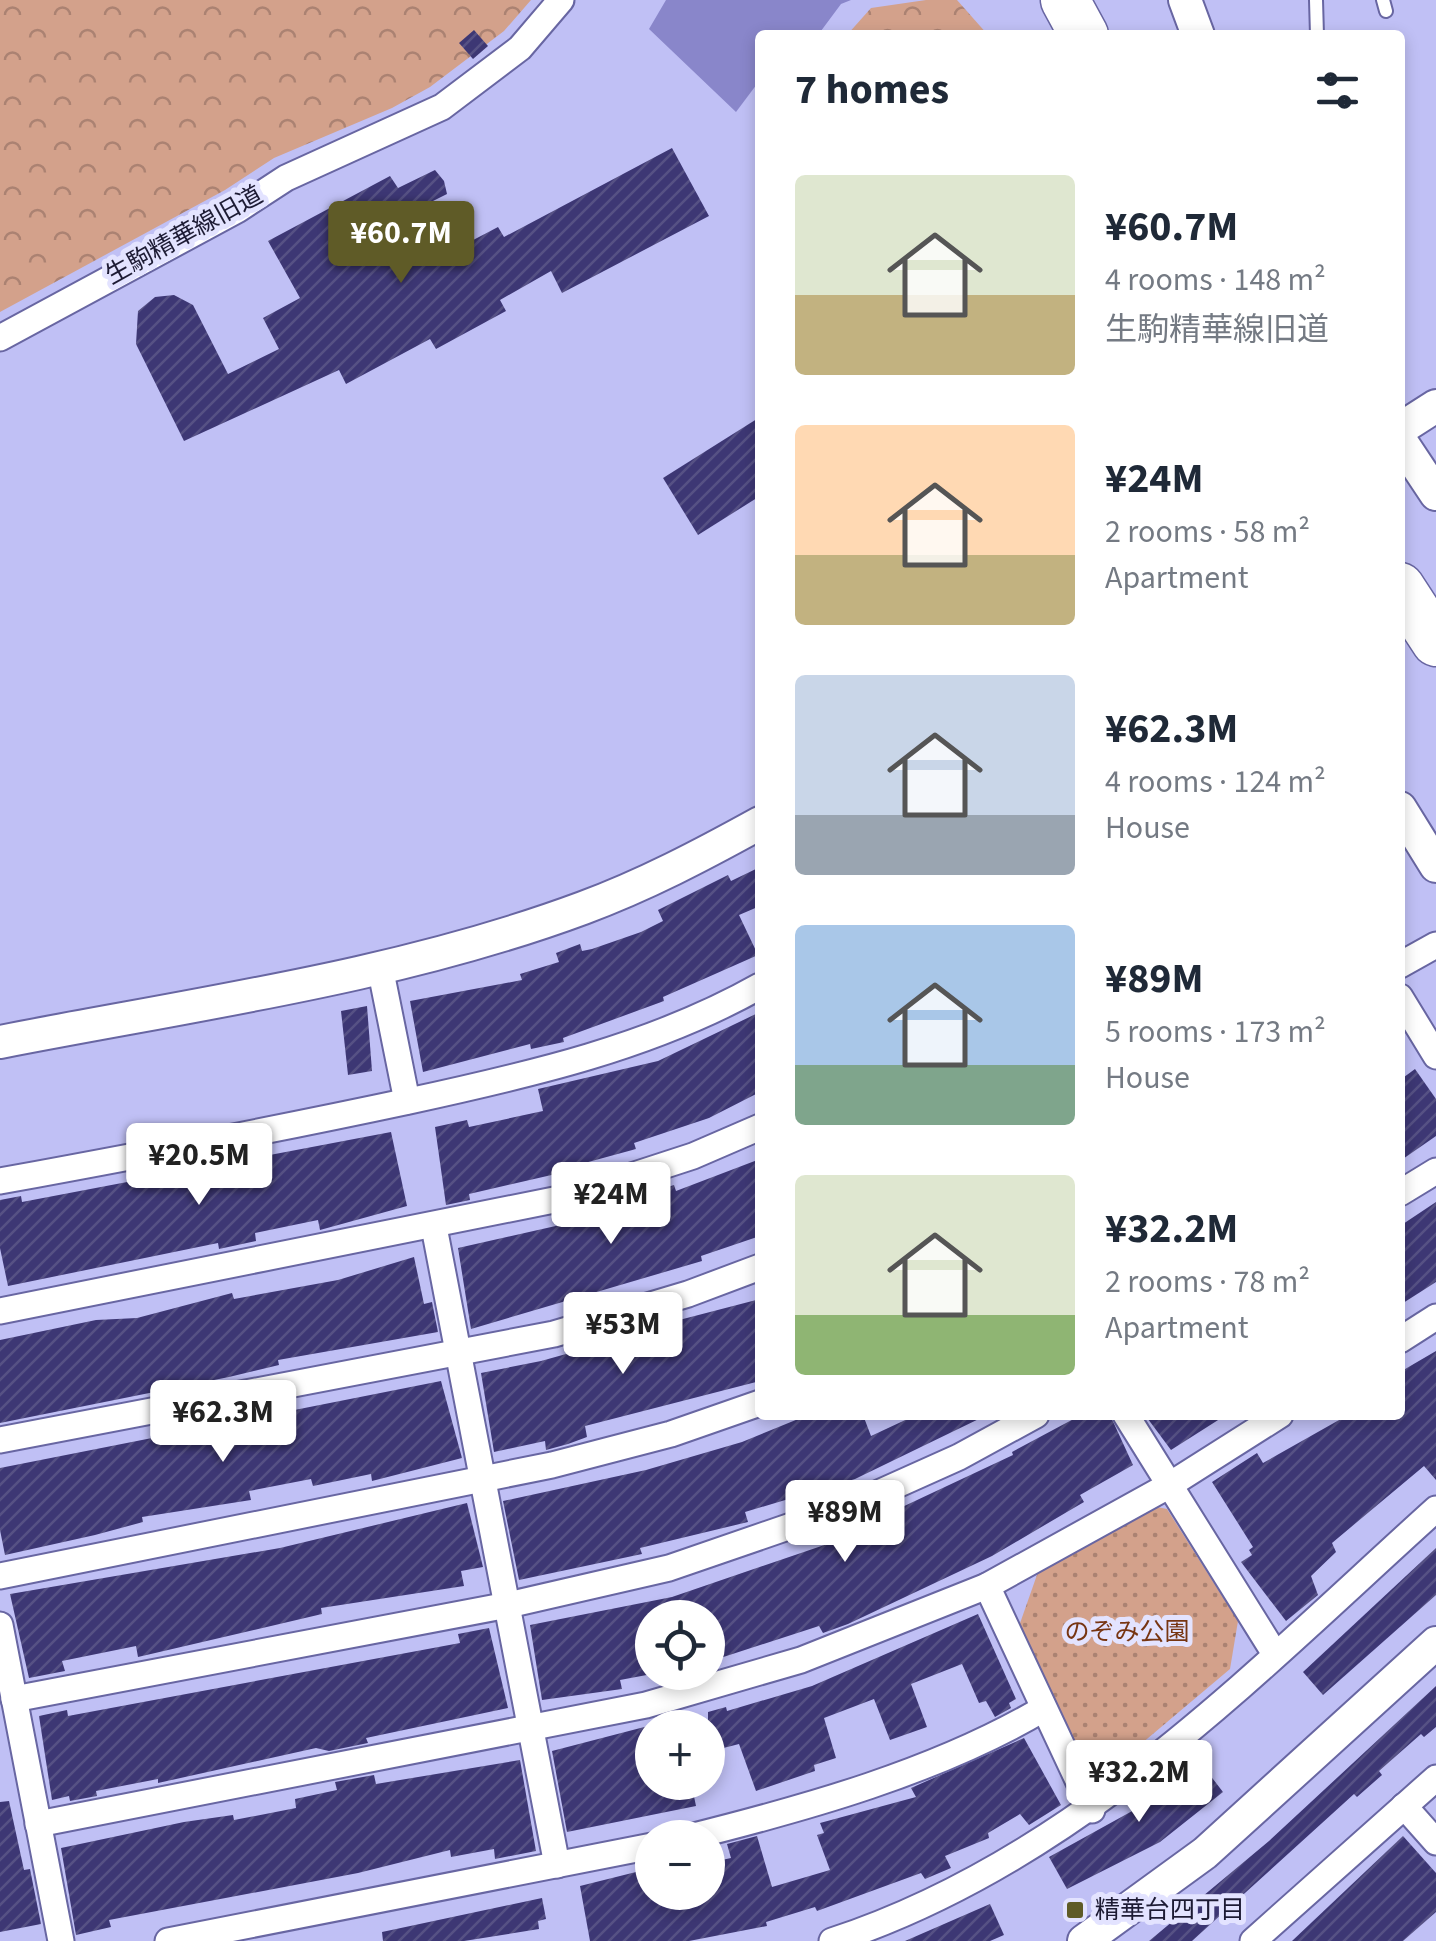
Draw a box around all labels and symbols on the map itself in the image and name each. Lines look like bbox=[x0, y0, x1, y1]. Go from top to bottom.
street label: 生駒精華線旧道 bbox=[99, 177, 269, 293]
pin: ¥60.7M bbox=[320, 201, 482, 286]
pin: ¥20.5M bbox=[118, 1123, 280, 1208]
pin: ¥24M bbox=[552, 1162, 670, 1247]
pin: ¥53M bbox=[564, 1292, 682, 1377]
pin: ¥62.3M bbox=[142, 1380, 304, 1465]
pin: ¥89M bbox=[786, 1480, 904, 1565]
park label: のぞみ公園 bbox=[1064, 1614, 1190, 1650]
pin: ¥32.2M bbox=[1058, 1740, 1220, 1825]
place label: 精華台四丁目 bbox=[1095, 1892, 1245, 1928]
marker: 精華台四丁目 bbox=[1064, 1899, 1086, 1921]

